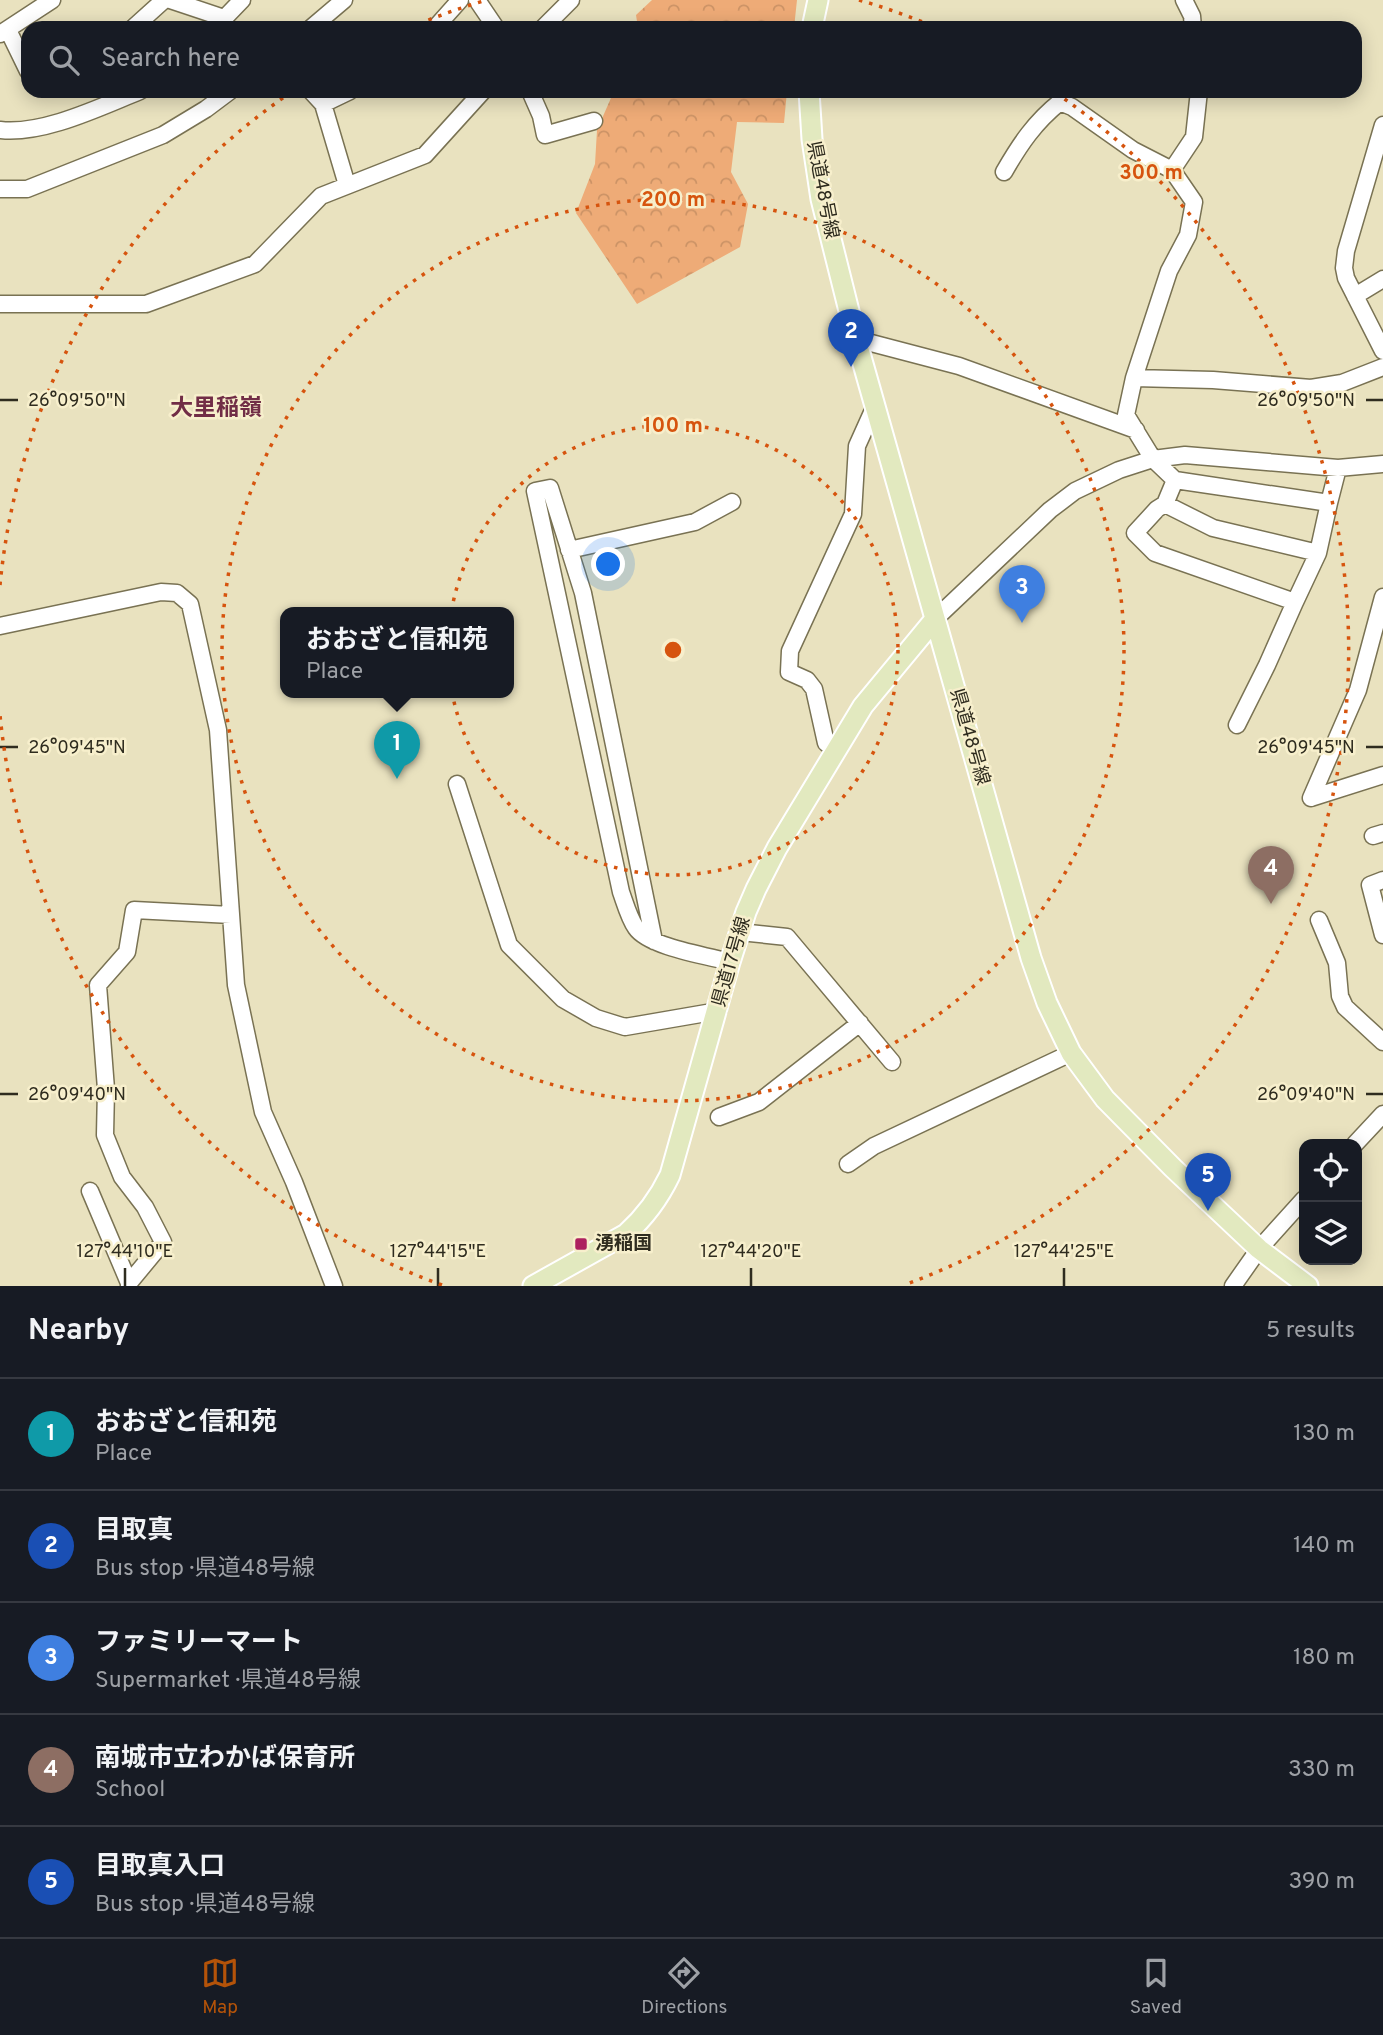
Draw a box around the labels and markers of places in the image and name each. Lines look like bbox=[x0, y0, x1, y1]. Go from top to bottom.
pin: 2 bbox=[828, 309, 874, 367]
pin: 3 bbox=[999, 565, 1045, 623]
centre of rings bbox=[661, 638, 685, 662]
pin: 1 bbox=[374, 721, 420, 779]
pin: 4 bbox=[1248, 846, 1294, 904]
pin: 5 bbox=[1185, 1153, 1231, 1211]
place label: 湧稲国 bbox=[595, 1232, 652, 1256]
marker: 湧稲国 bbox=[573, 1236, 589, 1252]

